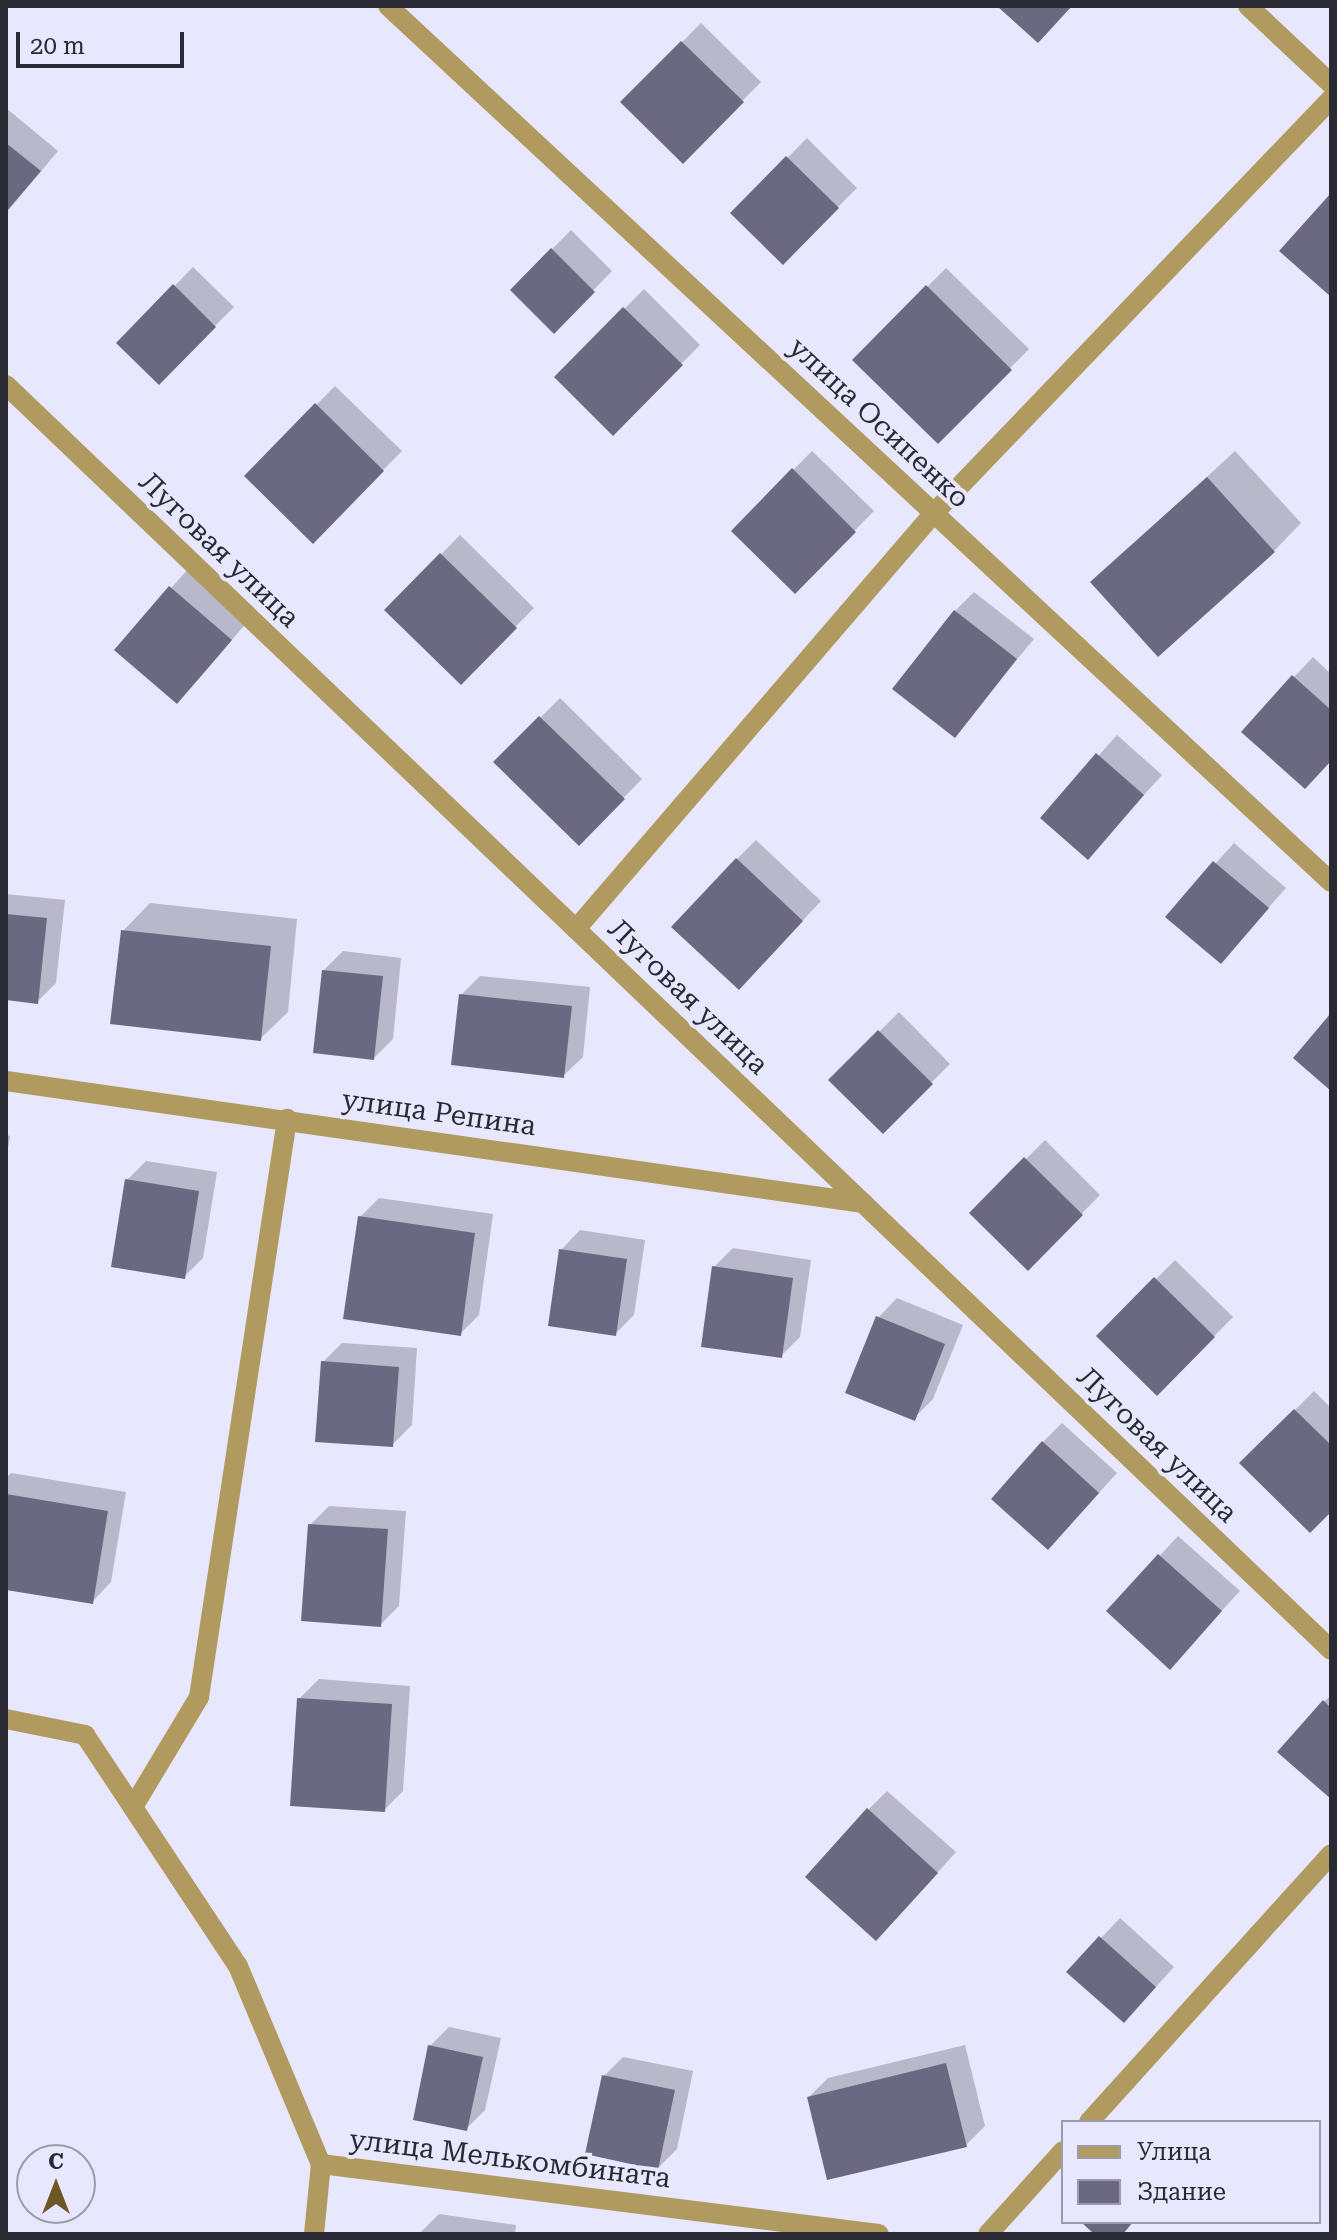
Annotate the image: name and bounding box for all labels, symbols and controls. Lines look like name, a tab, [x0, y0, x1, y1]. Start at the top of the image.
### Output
scale bar	[20, 16, 188, 66]
text: 20 m	[30, 32, 85, 60]
street label: улица Осипенко	[782, 331, 976, 515]
street label: Луговая улица	[132, 465, 306, 635]
street label: Луговая улица	[601, 912, 775, 1082]
street label: улица Репина	[340, 1083, 538, 1143]
street label: Луговая улица	[1070, 1360, 1244, 1530]
legend	[1061, 2120, 1321, 2224]
street label: улица Мелькомбината	[348, 2123, 672, 2195]
text: Улица	[1137, 2138, 1211, 2166]
north arrow	[16, 2144, 96, 2224]
text: С	[48, 2149, 64, 2174]
text: Здание	[1137, 2178, 1226, 2206]

